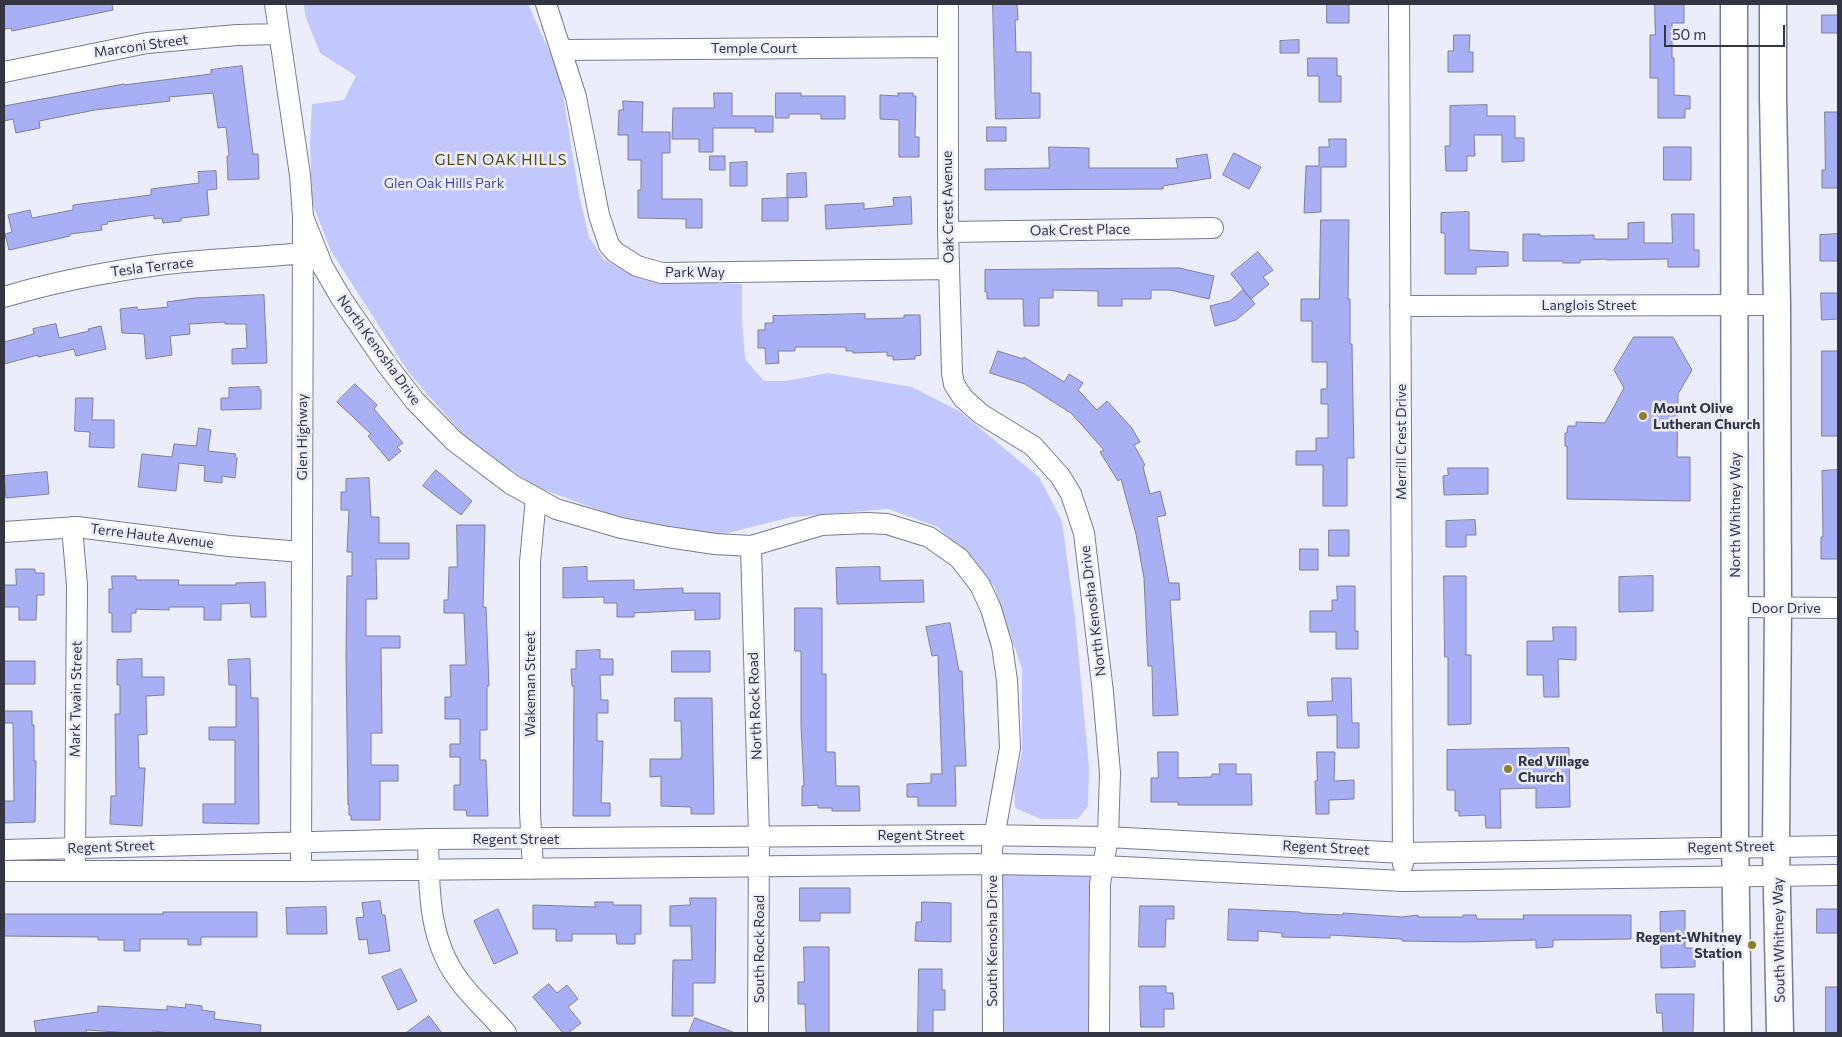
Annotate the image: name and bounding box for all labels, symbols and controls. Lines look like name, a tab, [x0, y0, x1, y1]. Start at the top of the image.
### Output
scale bar	[1667, 15, 1788, 47]
text: 50 m	[1672, 25, 1706, 43]
street label: Marconi Street	[93, 31, 189, 61]
street label: Temple Court	[711, 40, 797, 56]
street label: Oak Crest Avenue	[939, 150, 957, 264]
district label: GLEN OAK HILLS	[433, 151, 569, 169]
park label: Glen Oak Hills Park	[384, 175, 504, 191]
street label: Oak Crest Place	[1030, 221, 1130, 239]
street label: Tesla Terrace	[110, 254, 194, 280]
street label: Park Way	[665, 264, 725, 280]
street label: North Kenosha Drive	[333, 292, 425, 408]
street label: Langlois Street	[1541, 297, 1637, 313]
street label: Merrill Crest Drive	[1393, 384, 1409, 500]
street label: Glen Highway	[294, 394, 310, 480]
place label: Mount Olive Lutheran Church	[1653, 400, 1760, 432]
marker: Mount Olive Lutheran Church	[1637, 410, 1649, 422]
street label: North Whitney Way	[1727, 452, 1743, 578]
street label: Terre Haute Avenue	[89, 520, 215, 552]
street label: North Kenosha Drive	[1077, 545, 1109, 677]
street label: Door Drive	[1751, 600, 1821, 616]
street label: Wakeman Street	[522, 631, 538, 737]
street label: Mark Twain Street	[67, 640, 85, 758]
street label: North Rock Road	[745, 652, 765, 760]
place label: Red Village Church	[1518, 753, 1589, 786]
marker: Red Village Church	[1502, 763, 1514, 775]
street label: Regent Street	[877, 827, 965, 843]
street label: Regent Street	[472, 831, 560, 847]
street label: Regent Street	[67, 837, 155, 857]
street label: Regent Street	[1282, 837, 1370, 859]
street label: Regent Street	[1687, 838, 1775, 856]
street label: South Kenosha Drive	[984, 875, 1000, 1007]
street label: South Whitney Way	[1770, 877, 1788, 1003]
street label: South Rock Road	[751, 895, 767, 1003]
place label: Regent-Whitney Station	[1636, 929, 1742, 962]
marker: Regent-Whitney Station	[1746, 939, 1758, 951]

